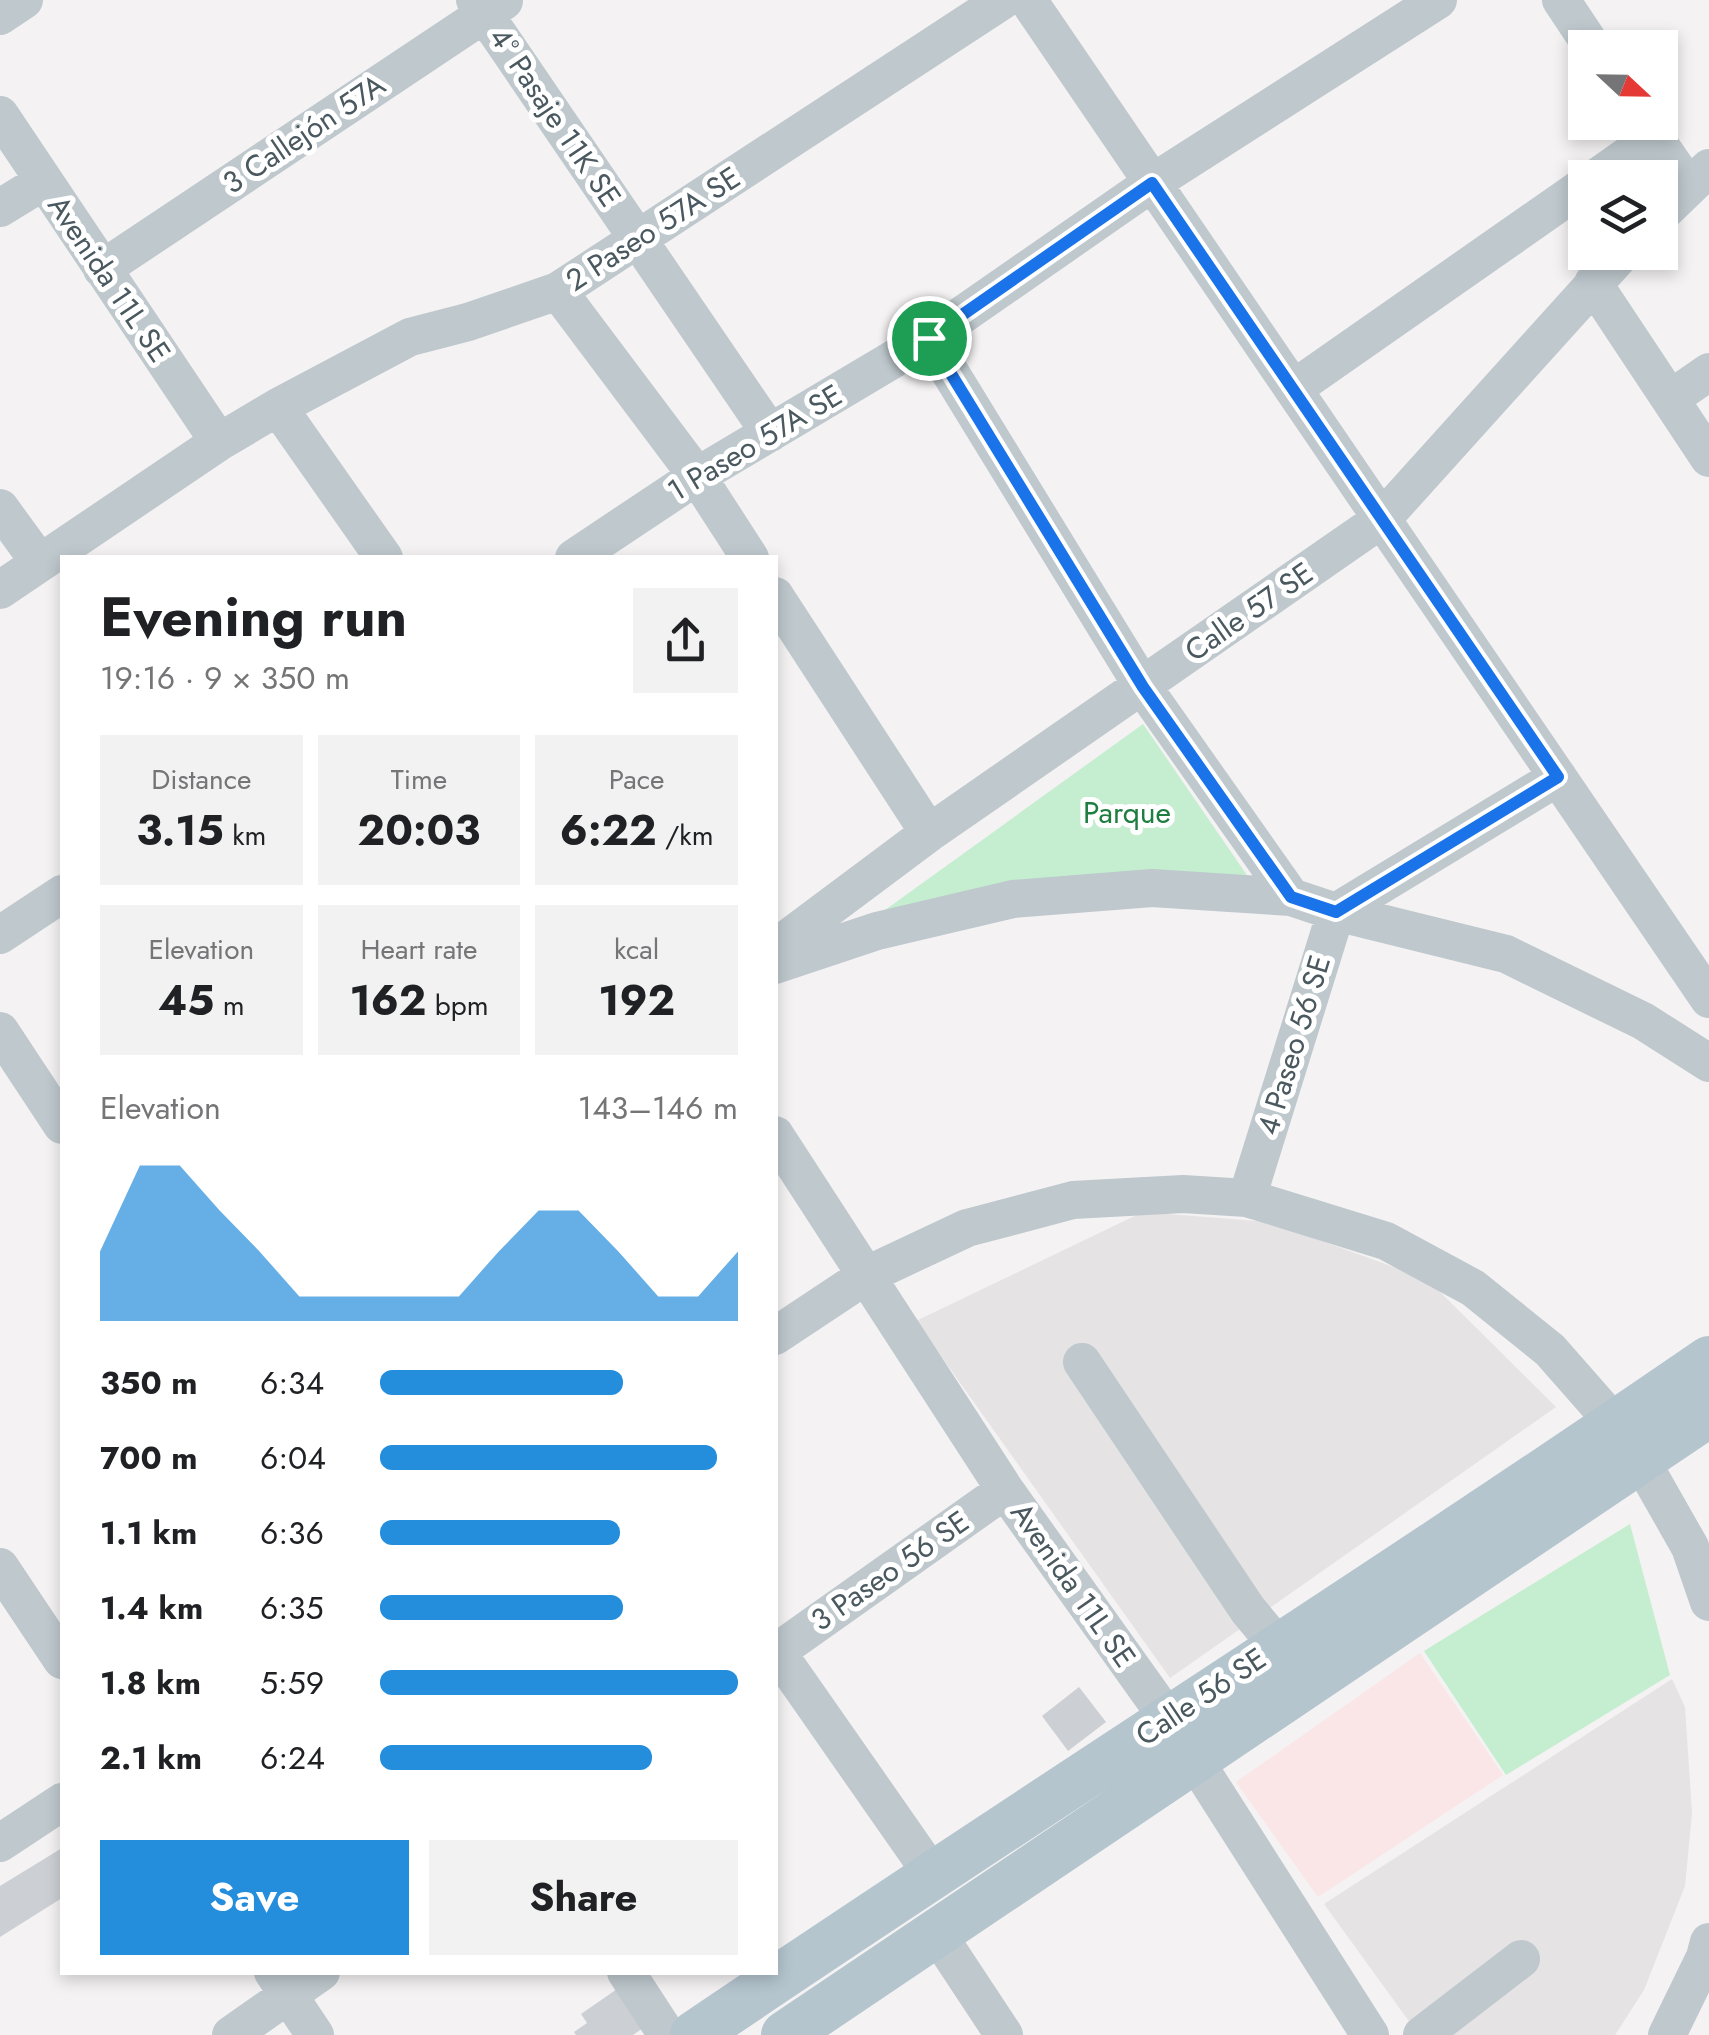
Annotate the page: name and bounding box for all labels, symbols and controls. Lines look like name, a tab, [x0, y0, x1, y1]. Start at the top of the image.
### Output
street label: 4° Pasaje 11K SE	[479, 18, 632, 215]
north arrow	[1568, 30, 1678, 140]
map controls	[1568, 30, 1678, 270]
street label: 3 Callejón 57A	[214, 63, 394, 204]
street label: 2 Paseo 57A SE	[557, 156, 748, 301]
button: layers	[1568, 160, 1678, 270]
street label: Avenida 11L SE	[38, 187, 181, 371]
pin	[887, 296, 972, 381]
icon: arrive	[902, 311, 957, 366]
street label: 1 Paseo 57A SE	[659, 373, 850, 512]
street label: Calle 57 SE	[1176, 552, 1322, 672]
text: Evening run	[100, 577, 407, 657]
button: share	[633, 588, 738, 693]
text: 19:16 · 9 × 350 m	[100, 655, 350, 701]
text: Distance	[151, 759, 251, 800]
text: Time	[391, 759, 447, 800]
text: Pace	[609, 759, 665, 800]
park label: Parque	[1083, 791, 1171, 834]
text: 3.15	[136, 800, 224, 861]
text: 20:03	[358, 800, 480, 861]
text: 6:22	[560, 800, 657, 861]
text: km	[224, 815, 266, 856]
text: /km	[657, 815, 714, 856]
text: Elevation	[149, 929, 254, 970]
text: Heart rate	[361, 929, 477, 970]
text: kcal	[614, 929, 659, 970]
street label: 4 Paseo 56 SE	[1246, 950, 1341, 1140]
text: 45	[158, 970, 214, 1031]
text: 162	[349, 970, 426, 1031]
text: 192	[598, 970, 675, 1031]
text: m	[214, 985, 245, 1026]
text: bpm	[426, 985, 489, 1026]
text: Elevation	[100, 1085, 221, 1131]
text: 143–146 m	[578, 1085, 738, 1131]
text: 350 m	[100, 1360, 198, 1406]
text: 6:34	[260, 1360, 324, 1406]
text: 700 m	[100, 1435, 198, 1481]
text: 6:04	[260, 1435, 326, 1481]
street label: Avenida 11L SE	[1000, 1493, 1146, 1676]
street label: 3 Paseo 56 SE	[802, 1500, 978, 1641]
text: 1.1 km	[100, 1510, 197, 1556]
text: 6:36	[260, 1510, 324, 1556]
text: 1.4 km	[100, 1585, 203, 1631]
text: 6:35	[260, 1585, 324, 1631]
street label: Calle 56 SE	[1127, 1637, 1275, 1756]
text: 1.8 km	[100, 1660, 201, 1706]
text: 5:59	[260, 1660, 324, 1706]
text: 2.1 km	[100, 1735, 202, 1781]
text: 6:24	[260, 1735, 325, 1781]
button: Save	[100, 1840, 409, 1955]
button: Share	[429, 1840, 738, 1955]

